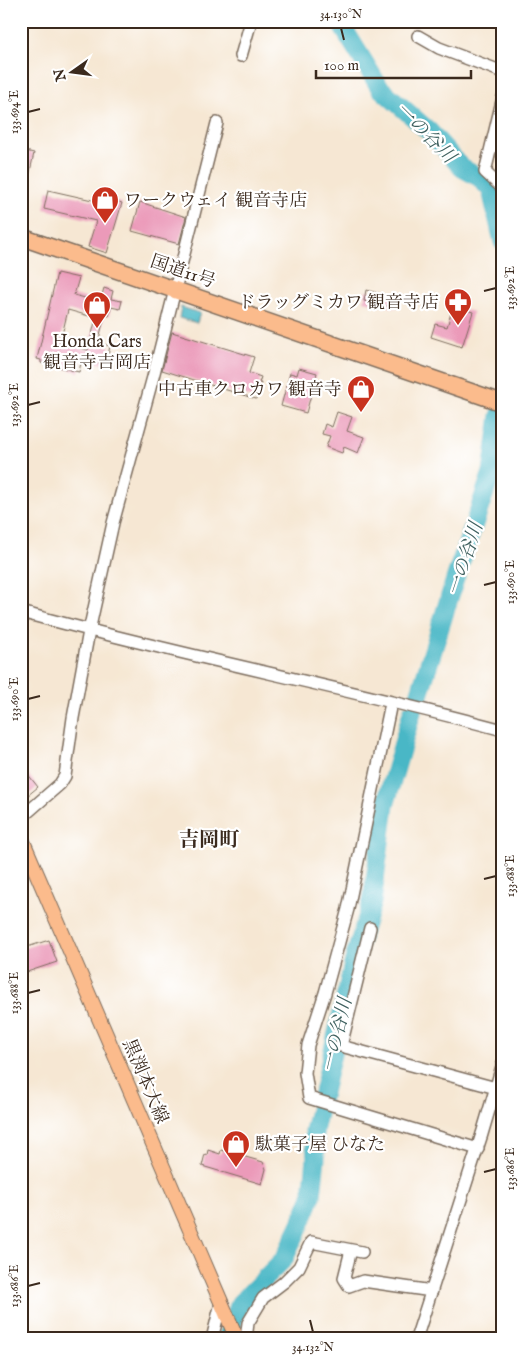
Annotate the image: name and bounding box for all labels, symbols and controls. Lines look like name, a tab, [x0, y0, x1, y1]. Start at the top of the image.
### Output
text: 34.130°N	[320, 7, 363, 22]
north arrow	[48, 48, 98, 98]
scale bar	[316, 48, 472, 80]
text: 100 m	[324, 56, 360, 75]
text: N	[50, 67, 71, 84]
text: 133.694°E	[7, 90, 22, 134]
water label: 一の谷川	[389, 98, 461, 170]
shop icon: ワークウェイ 観音寺店	[90, 185, 120, 224]
place label: ワークウェイ 観音寺店	[124, 190, 307, 213]
street label: 国道11号	[147, 251, 218, 294]
text: 133.692°E	[503, 266, 518, 310]
pharmacy icon: ドラッグミカワ 観音寺店	[443, 287, 473, 326]
shop icon: Honda Cars 観音寺吉岡店	[82, 290, 112, 329]
place label: ドラッグミカワ 観音寺店	[237, 292, 439, 315]
place label: Honda Cars 観音寺吉岡店	[43, 331, 151, 375]
shop icon: 中古車クロカワ 観音寺	[346, 374, 376, 413]
place label: 中古車クロカワ 観音寺	[158, 379, 342, 402]
text: 133.692°E	[7, 383, 22, 427]
water label: 一の谷川	[443, 518, 490, 599]
text: 133.690°E	[503, 560, 518, 604]
text: 133.690°E	[7, 677, 22, 721]
district label: 吉岡町	[179, 828, 240, 853]
text: 133.688°E	[503, 855, 518, 897]
text: 133.688°E	[7, 972, 22, 1014]
water label: 一の谷川	[318, 994, 359, 1075]
street label: 黒渕本大線	[116, 1036, 173, 1128]
shop icon: 駄菓子屋 ひなた	[221, 1129, 251, 1168]
place label: 駄菓子屋 ひなた	[255, 1134, 385, 1157]
text: 133.686°E	[503, 1148, 518, 1190]
text: 133.686°E	[7, 1265, 22, 1307]
text: 34.132°N	[292, 1340, 335, 1355]

